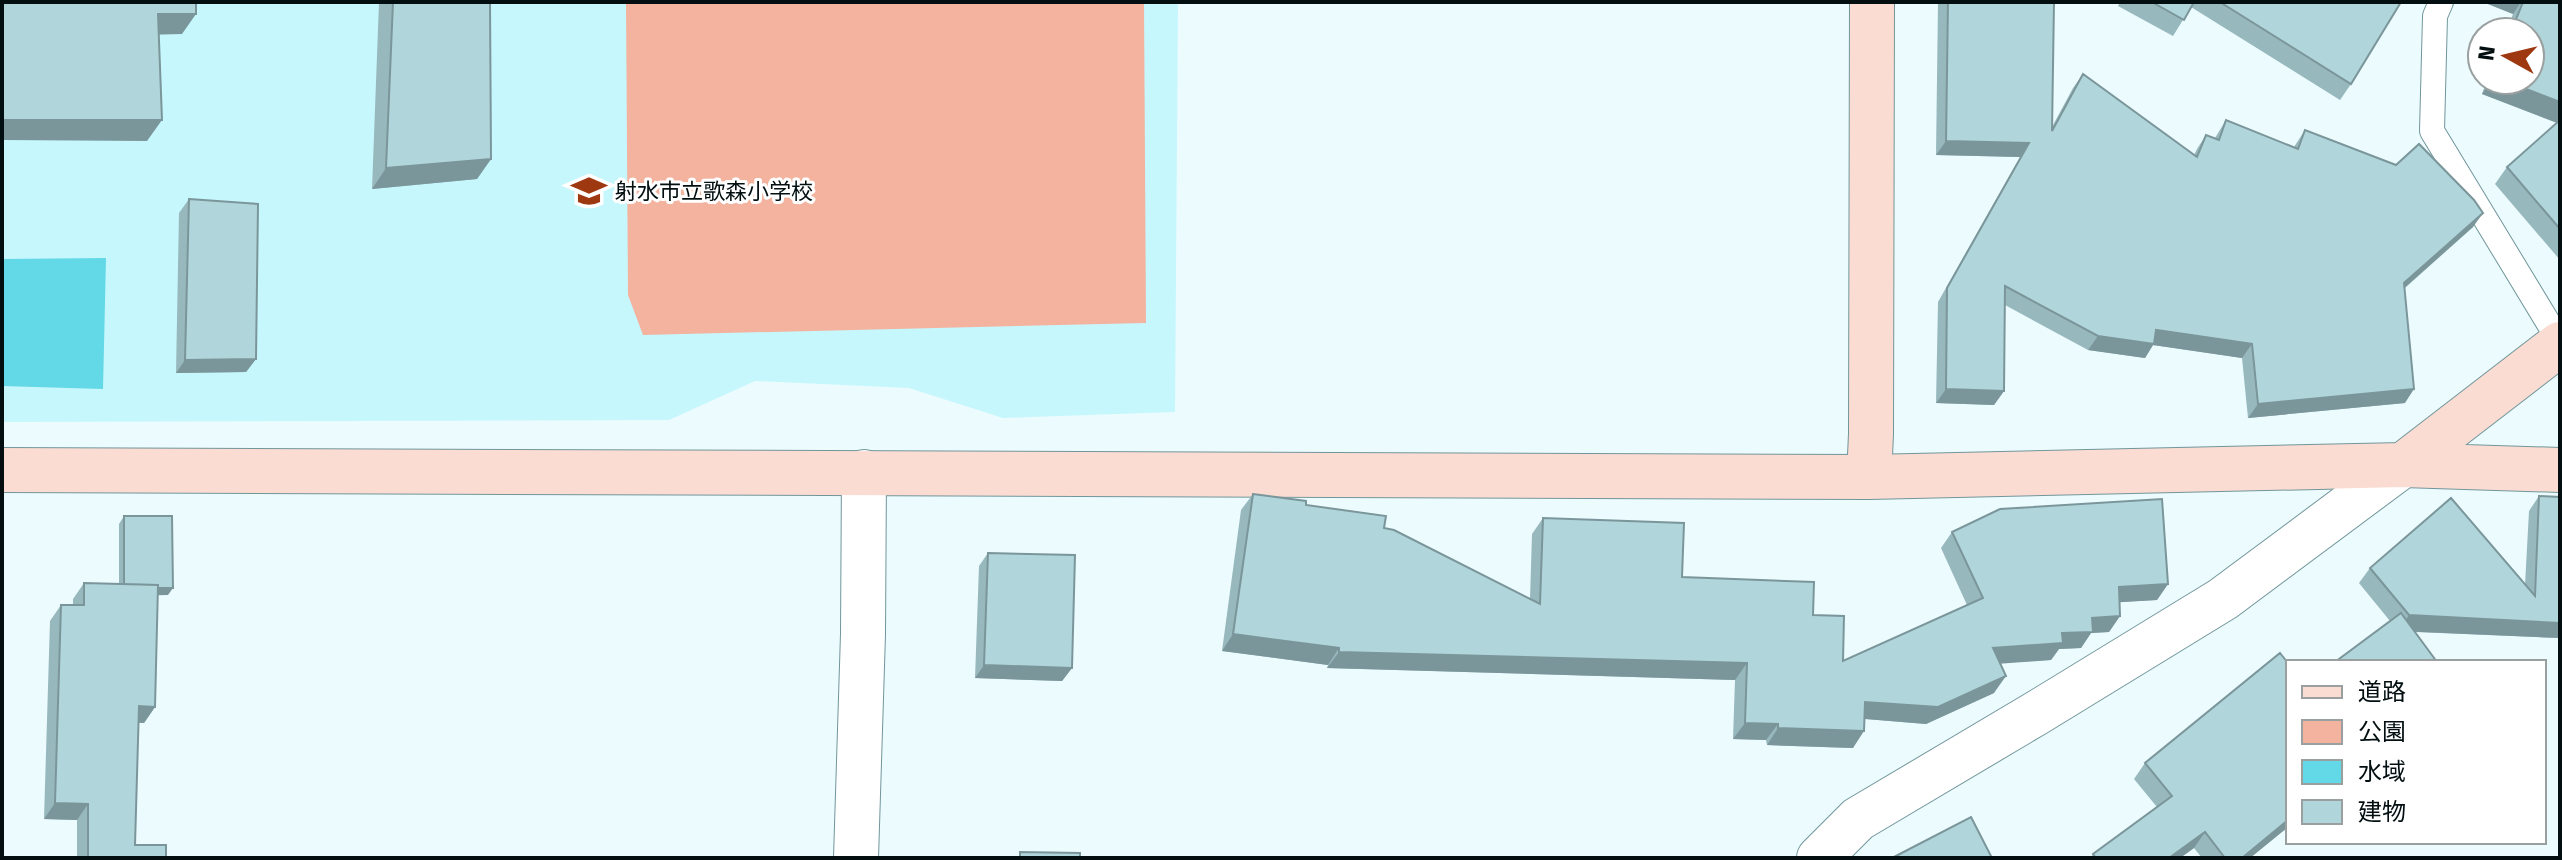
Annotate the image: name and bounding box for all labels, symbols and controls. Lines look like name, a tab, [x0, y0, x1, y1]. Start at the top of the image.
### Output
north arrow	[2466, 16, 2546, 96]
text: N	[2472, 44, 2501, 62]
school or university icon: 射水市立歌森小学校	[570, 172, 608, 210]
place label: 射水市立歌森小学校	[615, 178, 813, 205]
legend	[2286, 660, 2546, 844]
text: 道路	[2358, 678, 2406, 706]
text: 公園	[2358, 718, 2406, 746]
text: 水域	[2358, 758, 2406, 786]
text: 建物	[2358, 798, 2406, 826]

